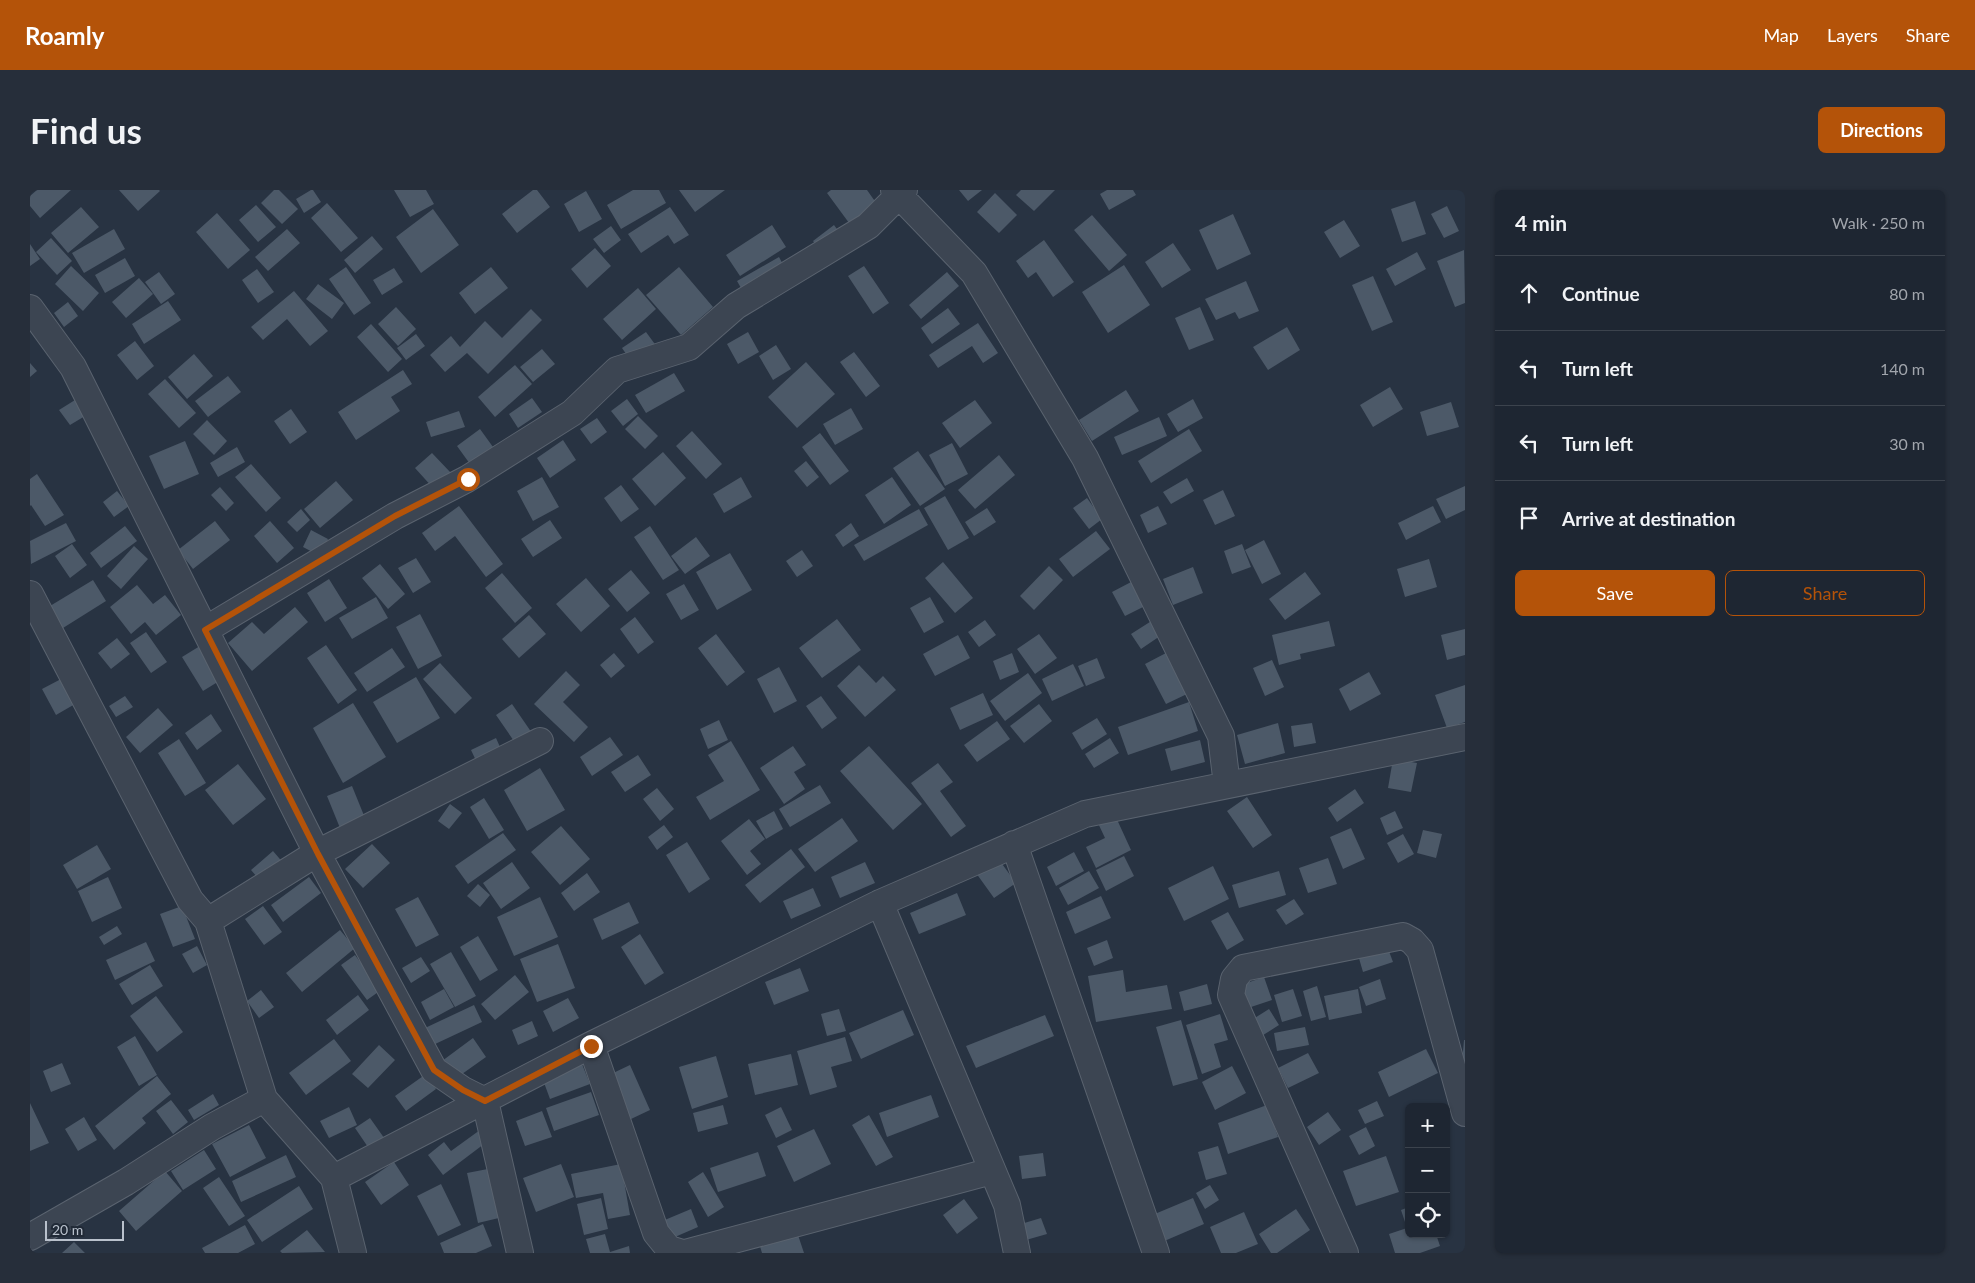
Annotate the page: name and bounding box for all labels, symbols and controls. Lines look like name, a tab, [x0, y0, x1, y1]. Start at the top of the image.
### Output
text: Roamly	[25, 21, 104, 50]
text: Map	[1763, 24, 1799, 46]
text: Layers	[1827, 24, 1878, 46]
text: Share	[1906, 24, 1950, 46]
button: Directions	[1818, 107, 1945, 153]
text: Find us	[30, 109, 142, 151]
text: 4 min	[1515, 210, 1567, 235]
text: Walk · 250 m	[1832, 213, 1925, 232]
icon: ahead	[1515, 279, 1543, 307]
text: Continue	[1562, 282, 1640, 305]
text: 80 m	[1889, 284, 1925, 303]
icon: left	[1515, 354, 1543, 382]
text: Turn left	[1562, 357, 1633, 380]
text: 140 m	[1880, 359, 1925, 378]
icon: left	[1515, 429, 1543, 457]
text: Turn left	[1562, 432, 1633, 455]
text: 30 m	[1889, 434, 1925, 453]
route start	[457, 468, 480, 491]
icon: arrive	[1515, 504, 1543, 532]
text: Arrive at destination	[1562, 507, 1735, 530]
button: Save	[1515, 570, 1715, 616]
button: Share	[1725, 570, 1925, 616]
route end	[580, 1035, 603, 1058]
map controls	[1405, 1103, 1450, 1238]
button: +	[1405, 1103, 1450, 1148]
button: −	[1405, 1148, 1450, 1193]
button: locate	[1405, 1193, 1450, 1238]
scale bar	[45, 1218, 124, 1241]
text: 20 m	[52, 1221, 83, 1238]

